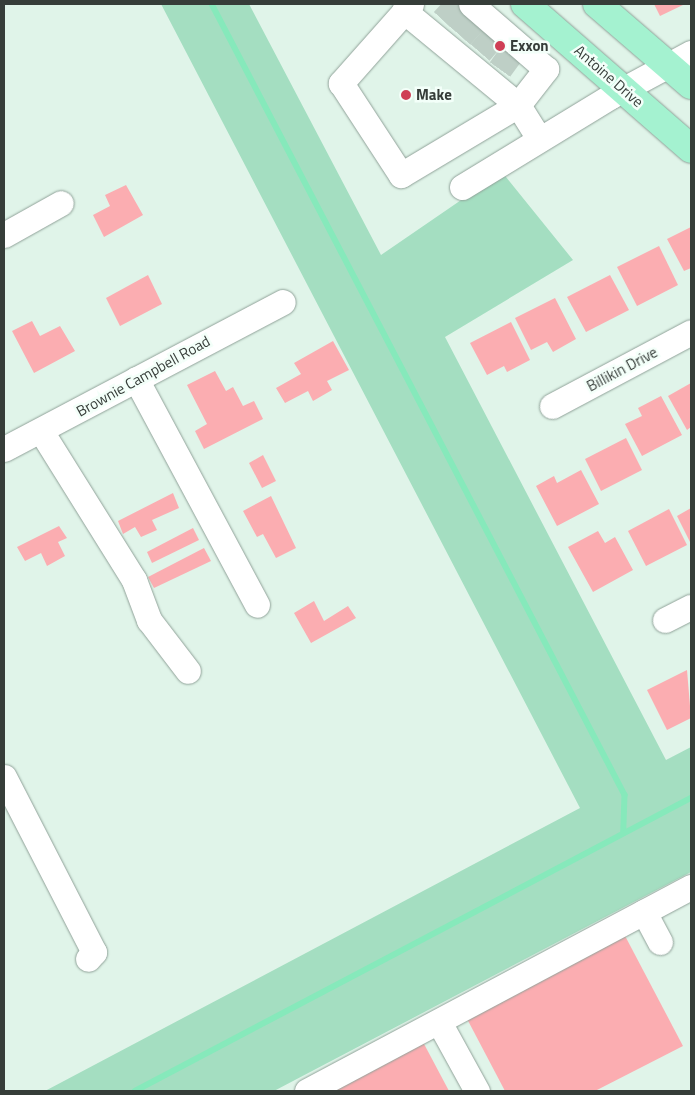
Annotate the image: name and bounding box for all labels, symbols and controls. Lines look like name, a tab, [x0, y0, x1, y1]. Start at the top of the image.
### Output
place label: Exxon	[510, 37, 549, 55]
marker: Exxon	[494, 40, 506, 52]
street label: Antoine Drive	[571, 41, 647, 111]
place label: Make	[416, 86, 452, 104]
marker: Make	[400, 89, 412, 101]
street label: Brownie Campbell Road	[73, 332, 213, 420]
street label: Billikin Drive	[584, 343, 660, 395]

